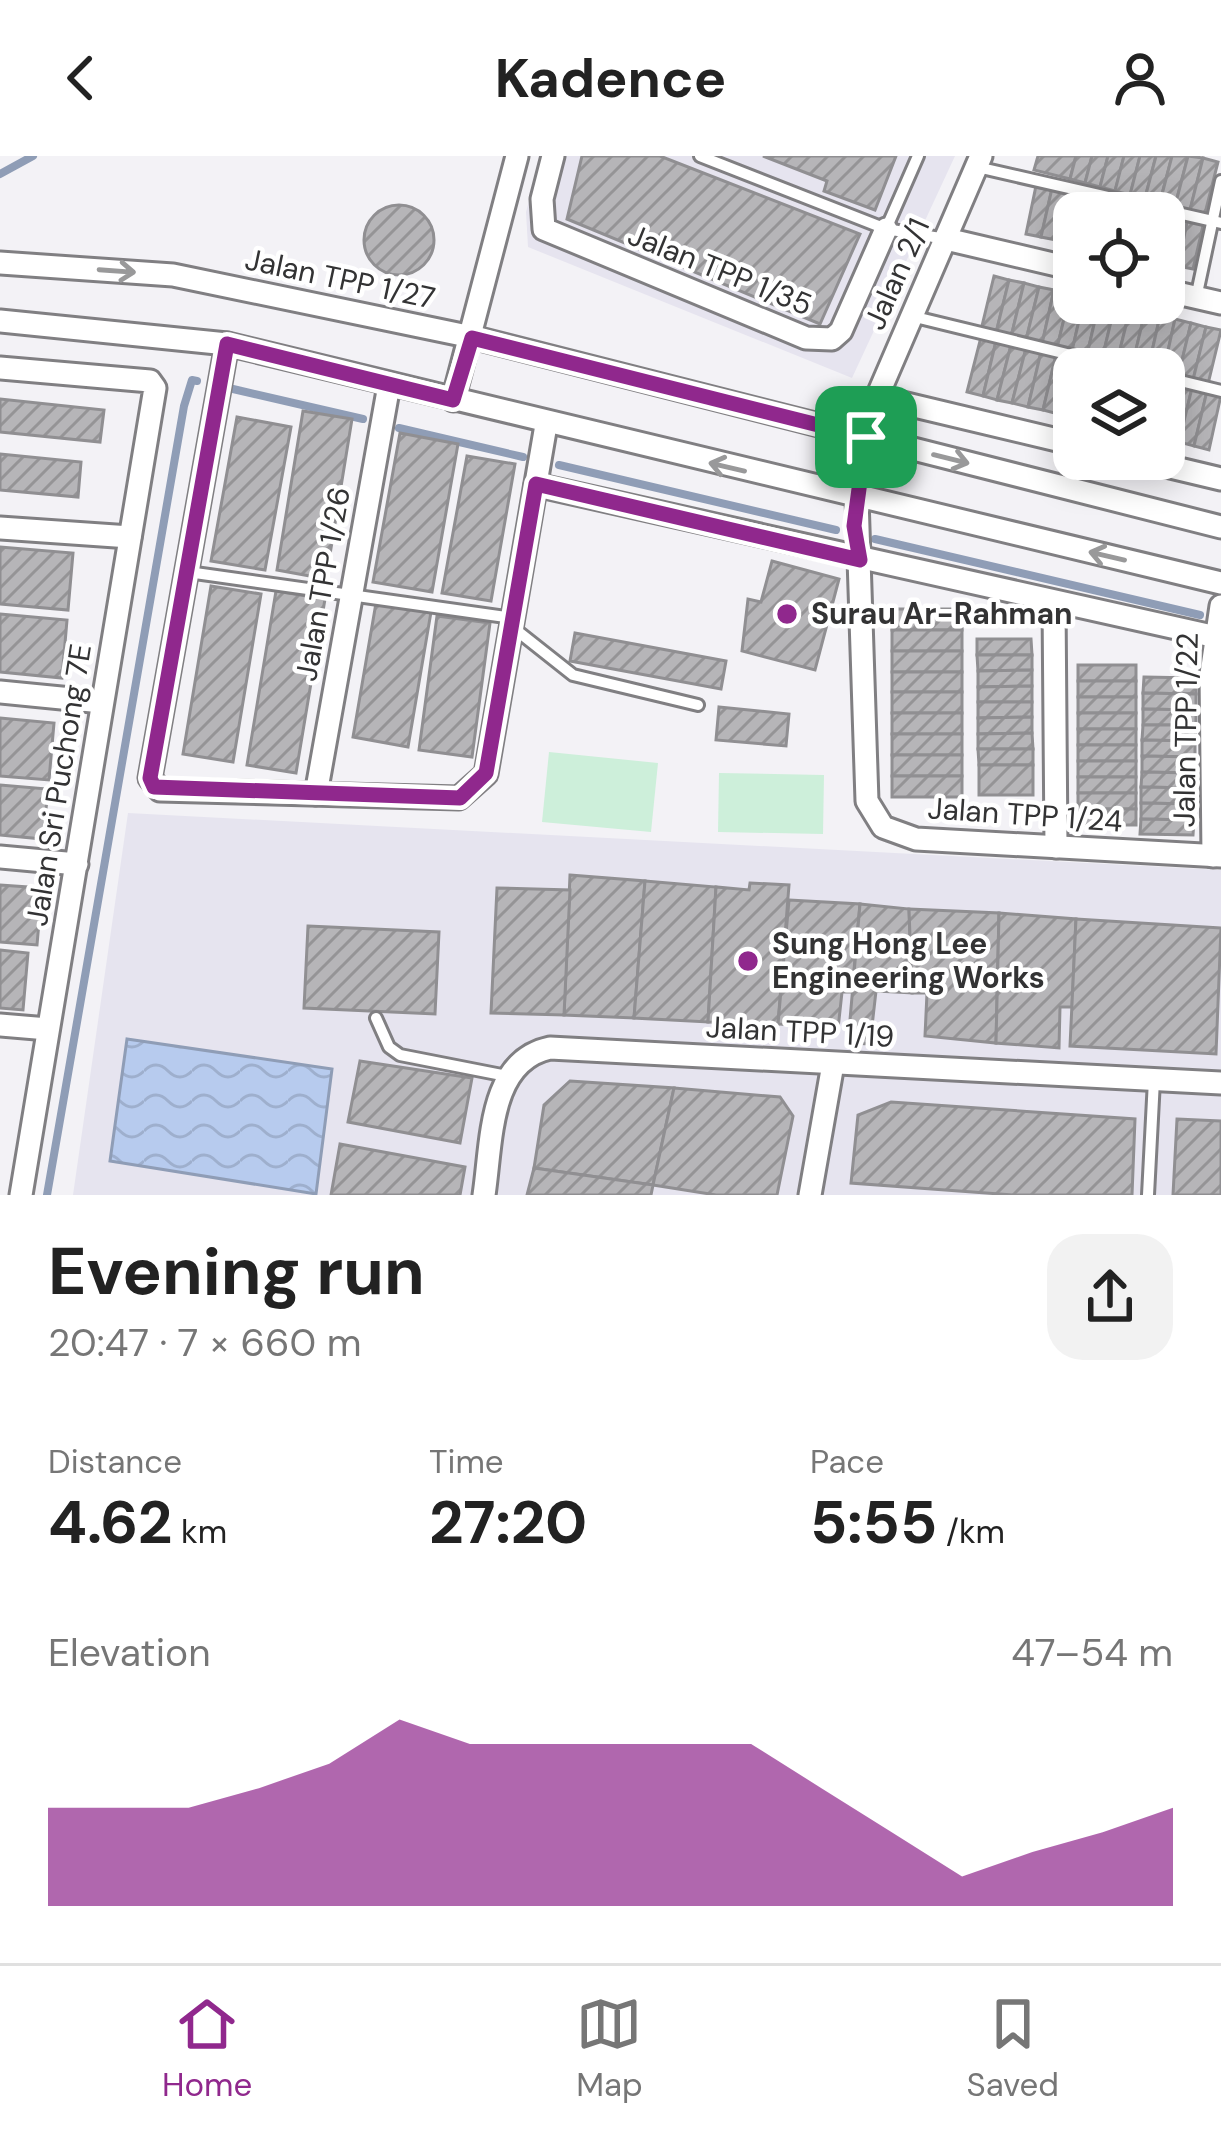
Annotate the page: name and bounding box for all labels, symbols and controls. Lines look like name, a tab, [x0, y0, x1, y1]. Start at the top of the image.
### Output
text: Kadence	[495, 43, 726, 114]
icon: back	[48, 45, 114, 111]
icon: person	[1107, 45, 1173, 111]
map controls	[1053, 192, 1185, 480]
button: locate	[1053, 192, 1185, 324]
street label: Jalan 2/1	[855, 212, 938, 336]
street label: Jalan TPP 1/35	[622, 215, 818, 324]
street label: Jalan TPP 1/27	[242, 239, 439, 318]
one-way arrow	[97, 260, 136, 283]
button: layers	[1053, 348, 1185, 480]
pin	[815, 386, 917, 488]
icon: arrive	[833, 404, 899, 470]
one-way arrow	[932, 449, 970, 471]
one-way arrow	[709, 455, 747, 477]
street label: Jalan TPP 1/26	[286, 484, 359, 684]
one-way arrow	[1089, 544, 1127, 567]
place label: Surau Ar-Rahman	[811, 594, 1073, 633]
marker: Surau Ar-Rahman	[774, 601, 800, 627]
street label: Jalan TPP 1/22	[1164, 632, 1207, 828]
street label: Jalan Sri Puchong 7E	[17, 641, 100, 929]
street label: Jalan TPP 1/24	[926, 788, 1124, 841]
place label: Sung Hong Lee Engineering Works	[772, 924, 1045, 997]
marker: Sung Hong Lee Engineering Works	[735, 948, 761, 974]
street label: Jalan TPP 1/19	[705, 1007, 895, 1056]
text: Evening run	[48, 1229, 425, 1314]
button: share	[1047, 1234, 1173, 1360]
text: 20:47 · 7 × 660 m	[48, 1317, 361, 1368]
text: Distance	[48, 1440, 182, 1483]
text: Time	[429, 1440, 504, 1483]
text: Pace	[810, 1440, 884, 1483]
text: 4.62	[48, 1483, 172, 1562]
text: 27:20	[429, 1483, 587, 1562]
text: 5:55	[810, 1483, 937, 1562]
text: km	[172, 1510, 227, 1553]
text: /km	[937, 1510, 1005, 1553]
text: Elevation	[48, 1627, 211, 1678]
text: 47–54 m	[1011, 1627, 1173, 1678]
tab: Home	[162, 1991, 252, 2106]
tab: Map	[576, 1991, 643, 2106]
tab: Saved	[967, 1991, 1059, 2106]

